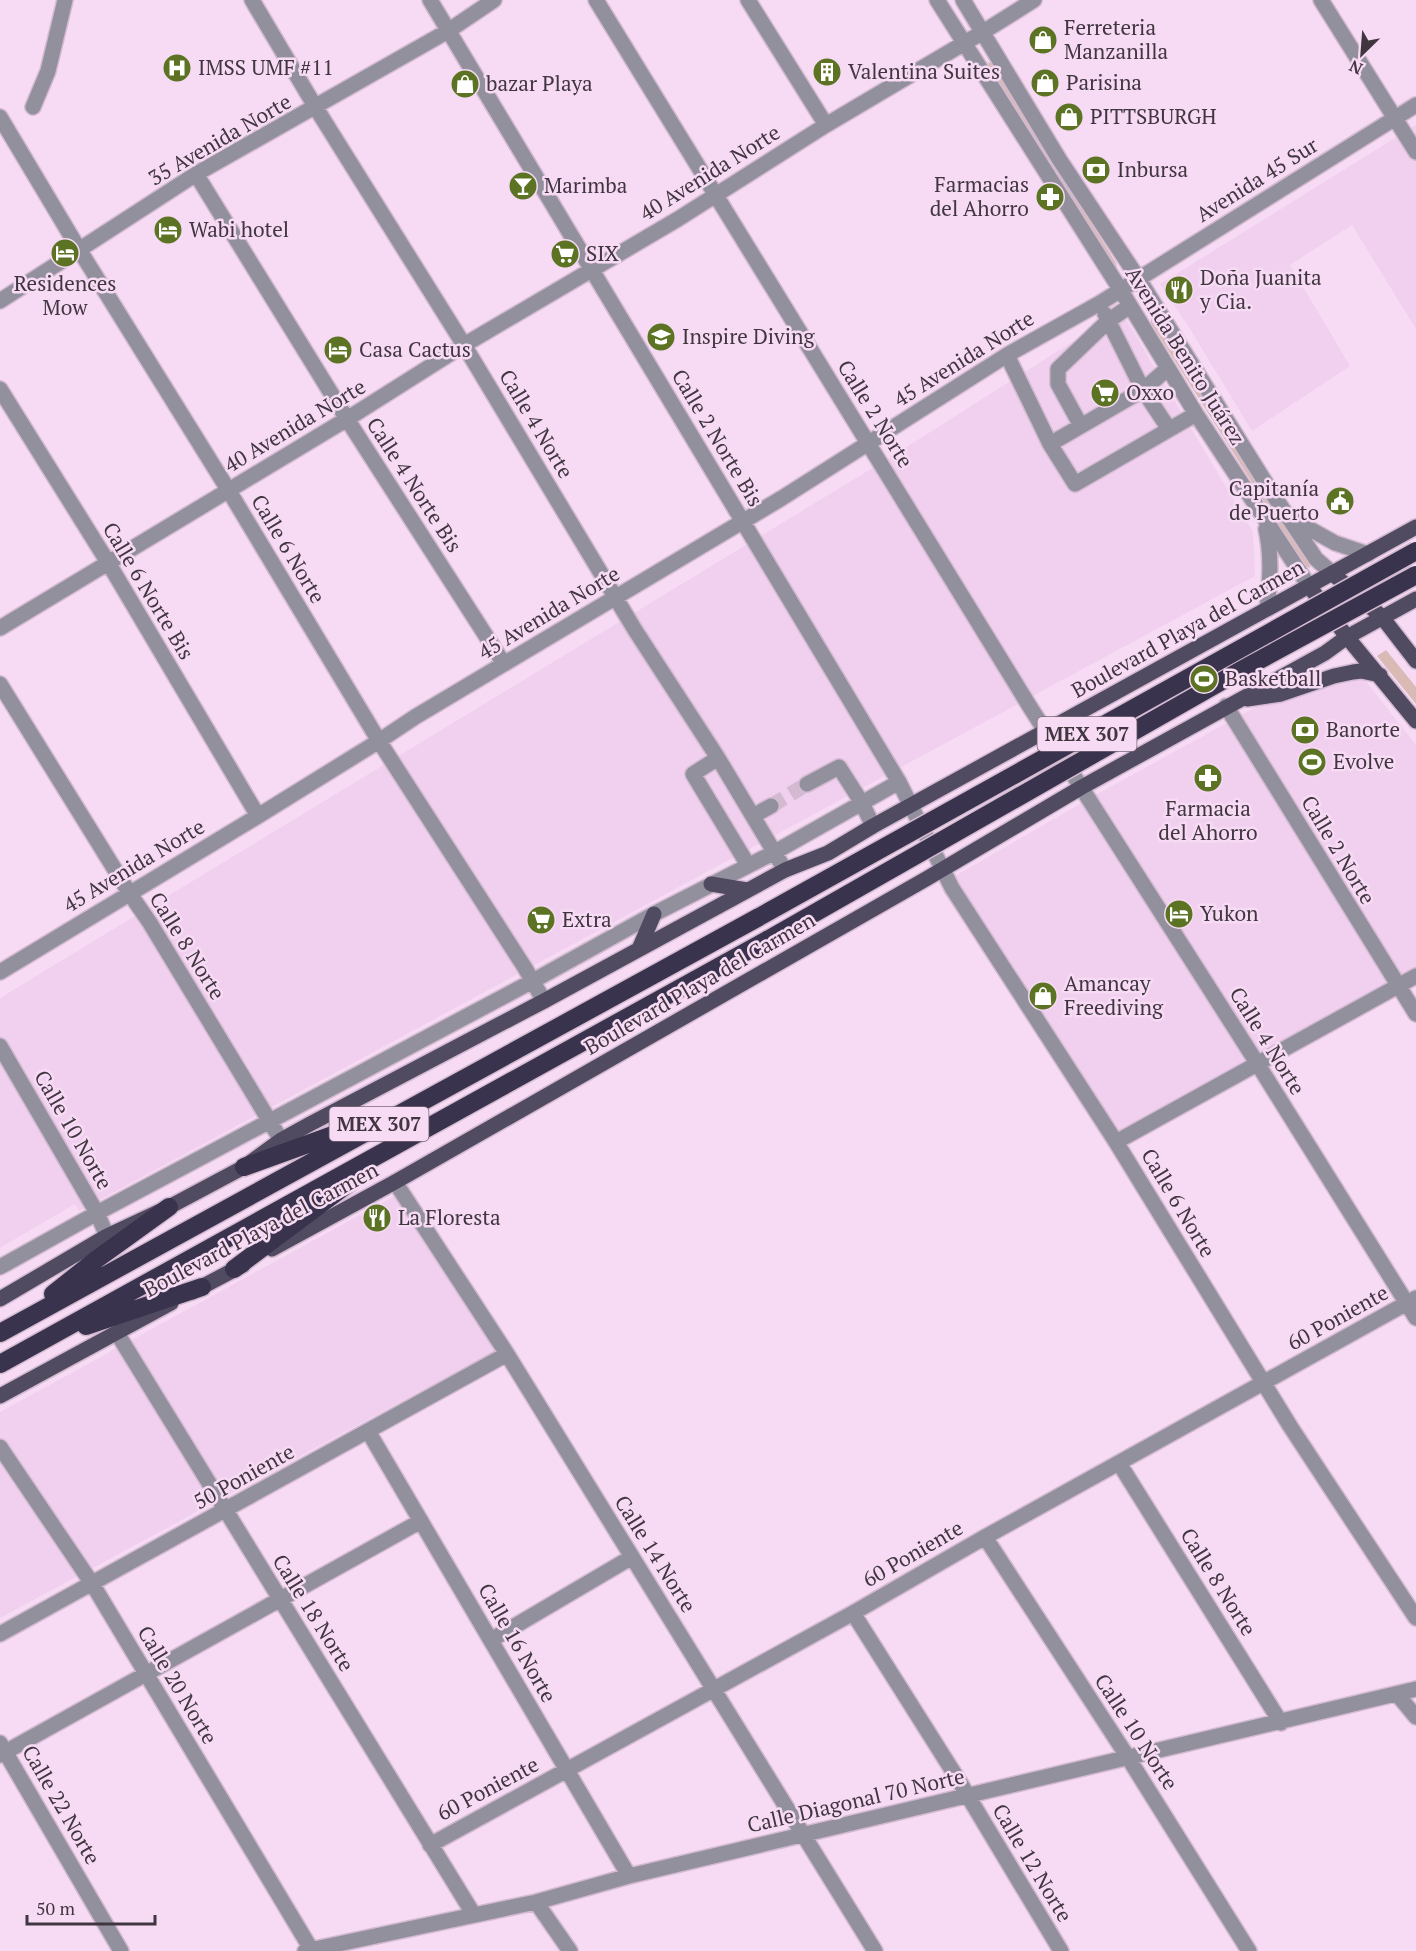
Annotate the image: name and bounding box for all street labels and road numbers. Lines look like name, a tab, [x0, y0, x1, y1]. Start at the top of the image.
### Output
street label: 35 Avenida Norte	[143, 87, 296, 191]
street label: 40 Avenida Norte	[634, 118, 785, 227]
street label: Avenida 45 Sur	[1190, 131, 1323, 228]
street label: Avenida Benito Juárez	[1120, 261, 1252, 450]
street label: 45 Avenida Norte	[888, 304, 1039, 413]
street label: Calle 2 Norte	[832, 354, 920, 473]
street label: Calle 4 Norte	[493, 364, 580, 483]
street label: Calle 2 Norte Bis	[666, 364, 770, 511]
street label: 40 Avenida Norte	[219, 372, 370, 478]
street label: Calle 4 Norte Bis	[361, 412, 469, 557]
street label: Calle 6 Norte	[245, 489, 332, 608]
street label: Calle 6 Norte Bis	[97, 517, 201, 664]
street label: Boulevard Playa del Carmen	[1066, 552, 1309, 704]
street label: 45 Avenida Norte	[473, 559, 624, 665]
road number: MEX 307	[1038, 717, 1136, 751]
street label: Calle 2 Norte	[1295, 790, 1382, 909]
street label: 45 Avenida Norte	[58, 812, 209, 918]
street label: Calle 8 Norte	[144, 886, 232, 1005]
street label: Boulevard Playa del Carmen	[579, 905, 820, 1061]
street label: Calle 4 Norte	[1224, 981, 1312, 1100]
street label: Calle 10 Norte	[28, 1065, 119, 1194]
road number: MEX 307	[330, 1107, 428, 1141]
street label: Calle 6 Norte	[1135, 1143, 1222, 1262]
street label: Boulevard Playa del Carmen	[138, 1155, 383, 1303]
street label: 60 Poniente	[1282, 1278, 1393, 1356]
street label: 50 Poniente	[188, 1437, 299, 1515]
street label: Calle 14 Norte	[609, 1490, 703, 1617]
street label: 60 Poniente	[857, 1513, 968, 1593]
street label: Calle 8 Norte	[1175, 1522, 1263, 1641]
street label: Calle 18 Norte	[267, 1549, 361, 1676]
street label: Calle 16 Norte	[472, 1578, 563, 1707]
street label: Calle 20 Norte	[132, 1620, 224, 1749]
street label: Calle 10 Norte	[1089, 1668, 1185, 1795]
street label: Calle 22 Norte	[16, 1740, 107, 1869]
street label: 60 Poniente	[432, 1750, 543, 1827]
street label: Calle Diagonal 70 Norte	[744, 1761, 967, 1839]
street label: Calle 12 Norte	[987, 1798, 1079, 1927]

